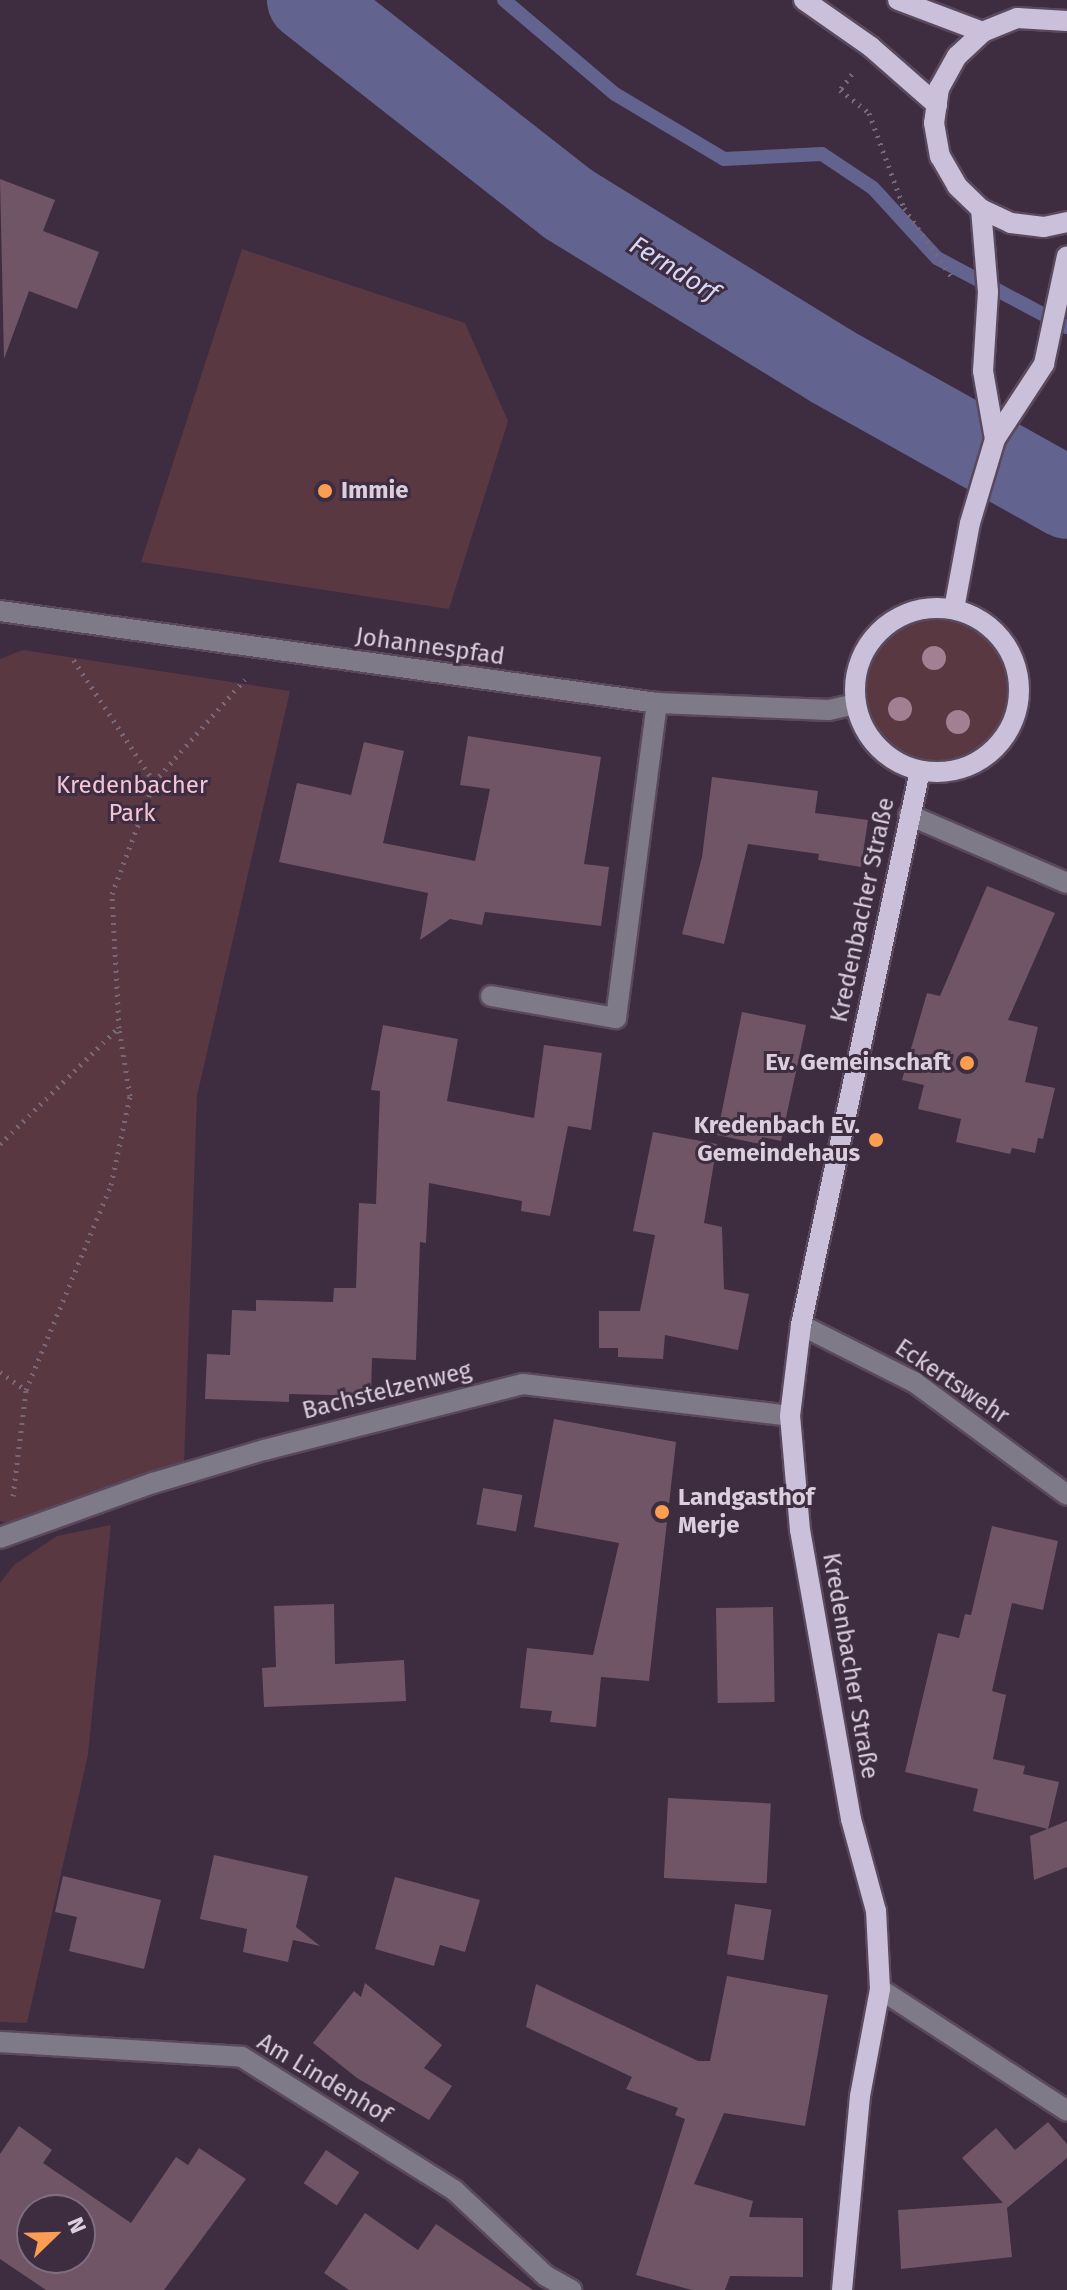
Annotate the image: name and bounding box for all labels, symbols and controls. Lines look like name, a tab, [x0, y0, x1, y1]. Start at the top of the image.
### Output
water label: Ferndorf	[624, 230, 724, 308]
place label: Immie	[341, 477, 409, 505]
marker: Immie	[316, 482, 334, 500]
street label: Johannespfad	[354, 622, 506, 672]
park label: Kredenbacher Park	[56, 772, 208, 828]
street label: Kredenbacher Straße	[825, 795, 901, 1025]
place label: Ev. Gemeinschaft	[765, 1049, 951, 1077]
marker: Ev. Gemeinschaft	[958, 1054, 976, 1072]
place label: Kredenbach Ev. Gemeindehaus	[694, 1112, 860, 1168]
marker: Kredenbach Ev. Gemeindehaus	[867, 1131, 885, 1149]
street label: Eckertswehr	[889, 1333, 1015, 1431]
street label: Bachstelzenweg	[299, 1356, 475, 1426]
place label: Landgasthof Merje	[678, 1484, 814, 1540]
marker: Landgasthof Merje	[653, 1503, 671, 1521]
street label: Kredenbacher Straße	[816, 1551, 884, 1781]
street label: Am Lindenhof	[252, 2028, 396, 2130]
north arrow	[16, 2194, 96, 2274]
text: N	[61, 2213, 92, 2237]

